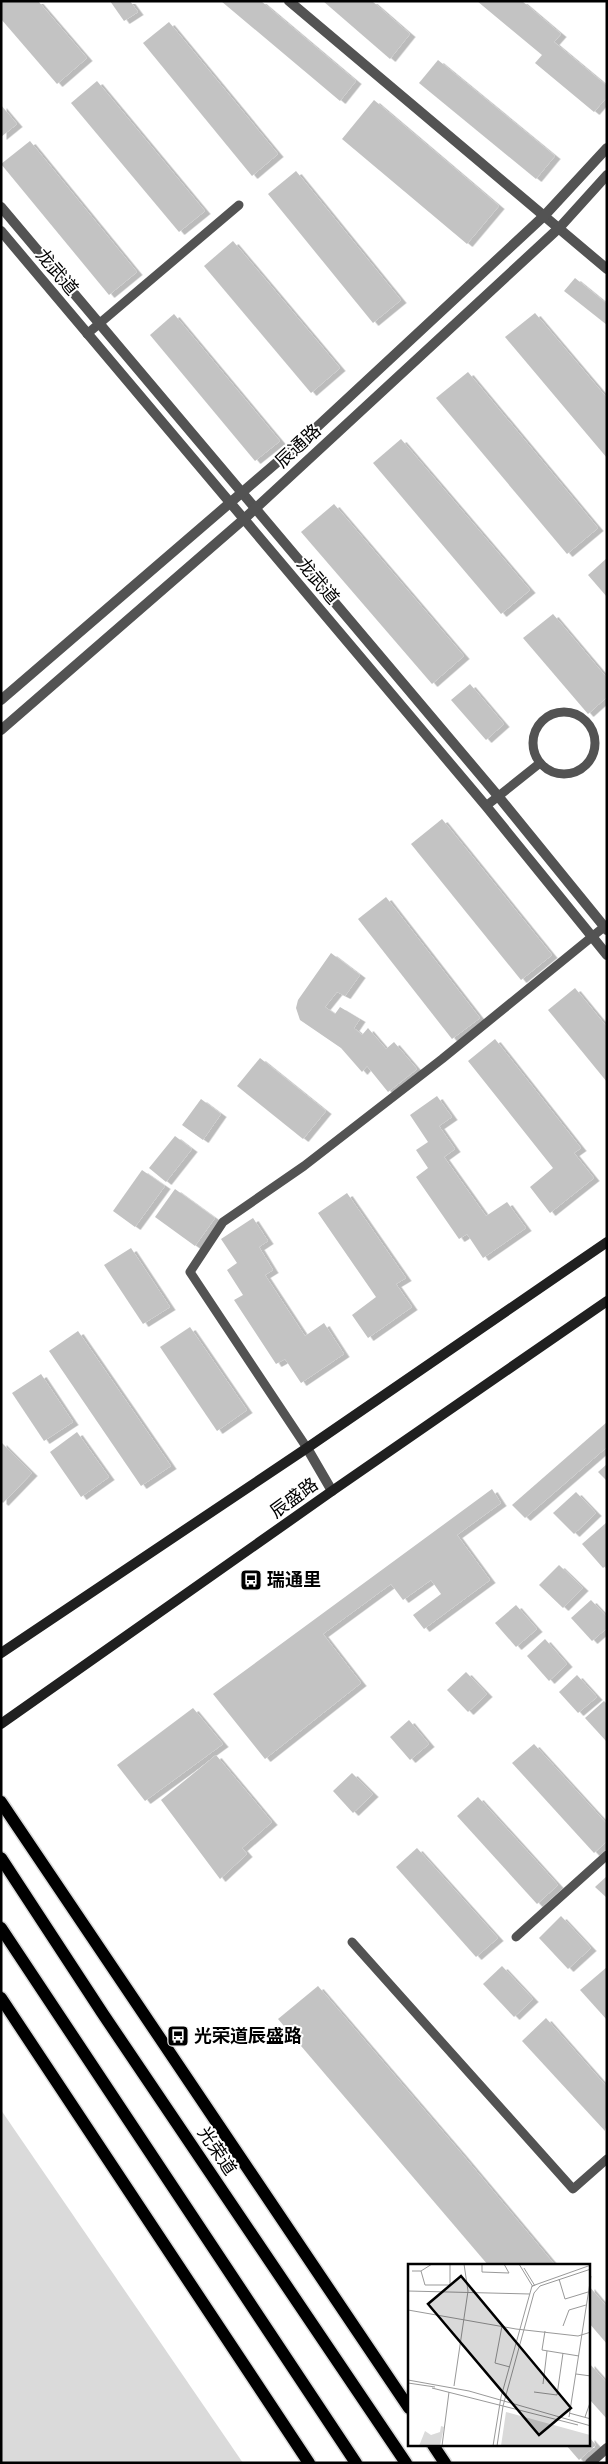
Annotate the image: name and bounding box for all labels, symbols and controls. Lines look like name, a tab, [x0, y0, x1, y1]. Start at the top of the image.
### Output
street label: 龙武道	[31, 244, 84, 300]
street label: 辰通路	[270, 419, 325, 472]
street label: 龙武道	[292, 553, 345, 609]
street label: 辰盛路	[265, 1472, 322, 1523]
bus stop icon: 瑞通里	[239, 1568, 263, 1592]
place label: 瑞通里	[267, 1568, 321, 1591]
bus stop icon: 光荣道辰盛路	[166, 2024, 190, 2048]
place label: 光荣道辰盛路	[194, 2024, 302, 2047]
street label: 光荣道	[193, 2122, 242, 2180]
inset map	[408, 2264, 590, 2446]

